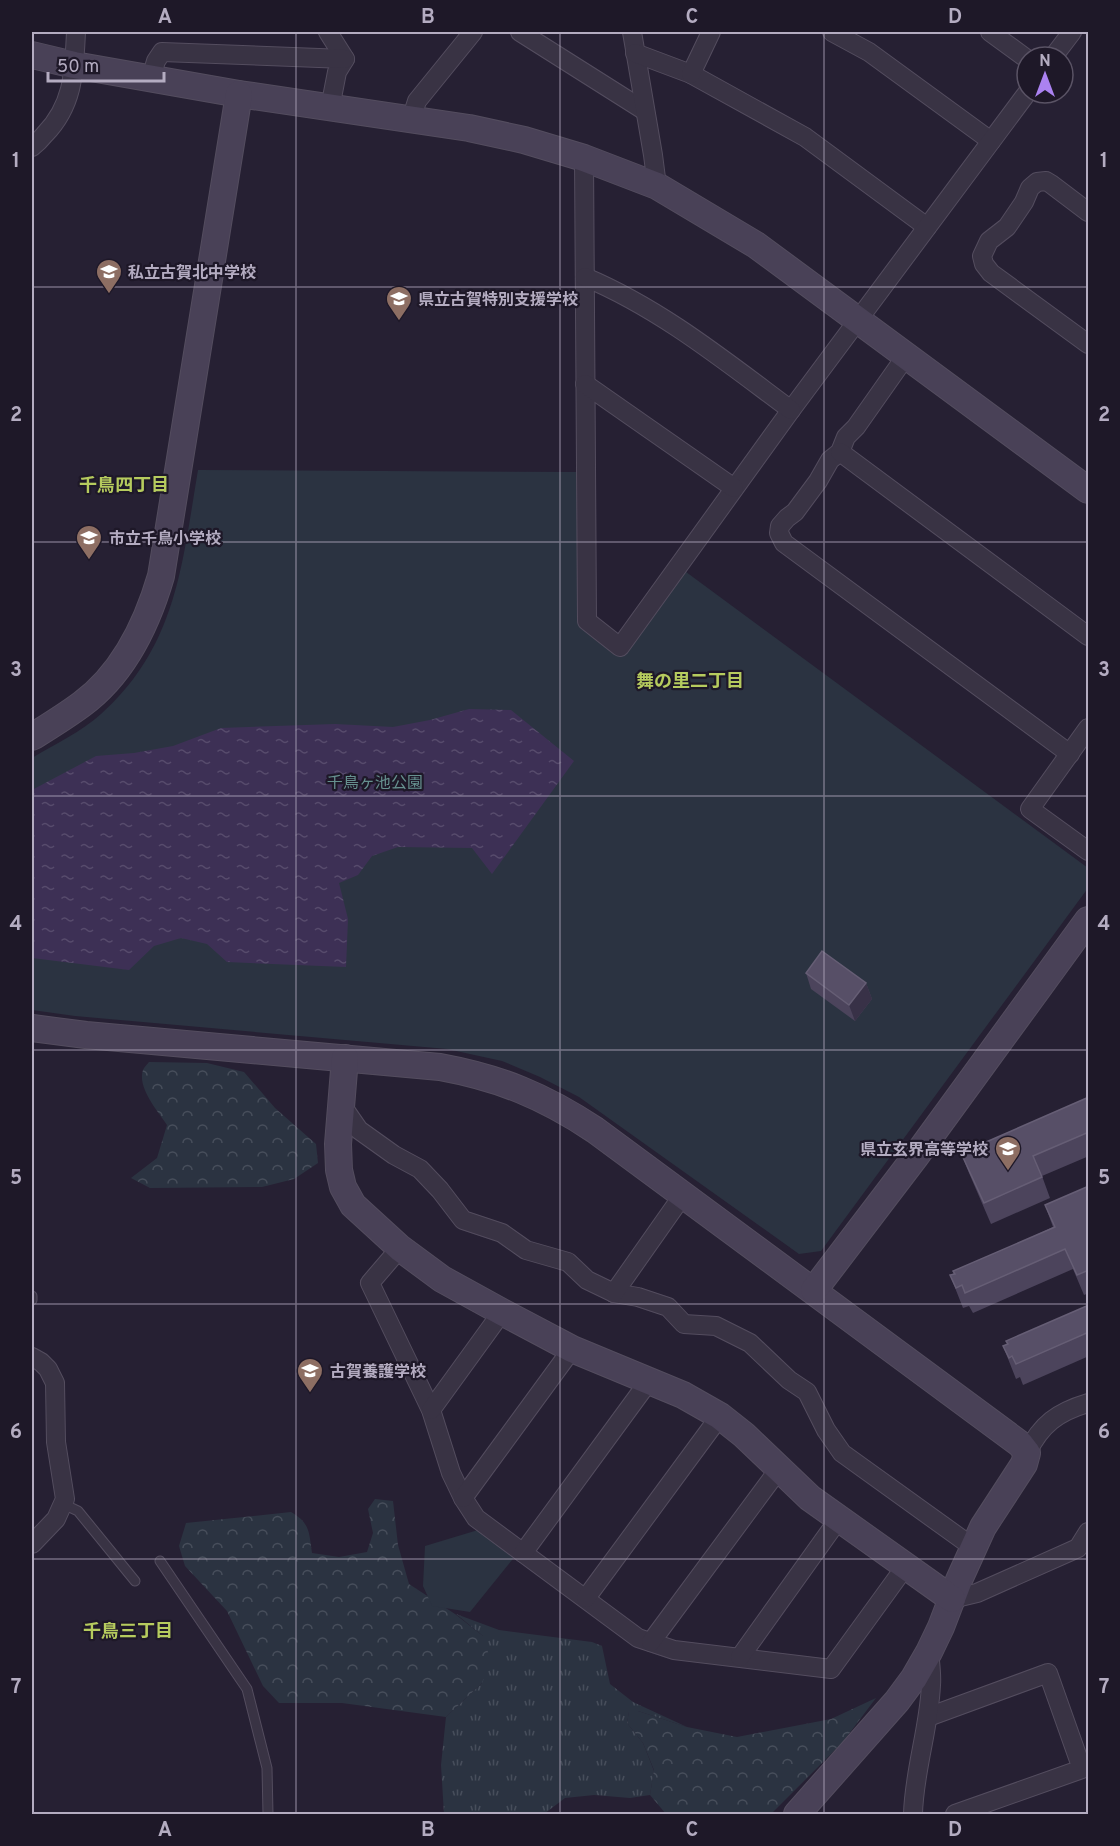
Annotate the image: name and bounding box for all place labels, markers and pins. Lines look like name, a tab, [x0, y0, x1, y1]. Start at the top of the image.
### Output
school or university icon: 私立古賀北中学校	[94, 257, 124, 295]
place label: 私立古賀北中学校	[128, 264, 256, 284]
school or university icon: 県立古賀特別支援学校	[384, 284, 414, 322]
place label: 県立古賀特別支援学校	[418, 291, 578, 311]
school or university icon: 市立千鳥小学校	[74, 523, 104, 561]
place label: 市立千鳥小学校	[109, 529, 221, 550]
school or university icon: 県立玄界高等学校	[993, 1134, 1023, 1172]
place label: 県立玄界高等学校	[860, 1141, 988, 1161]
school or university icon: 古賀養護学校	[295, 1356, 325, 1394]
place label: 古賀養護学校	[330, 1363, 426, 1383]

